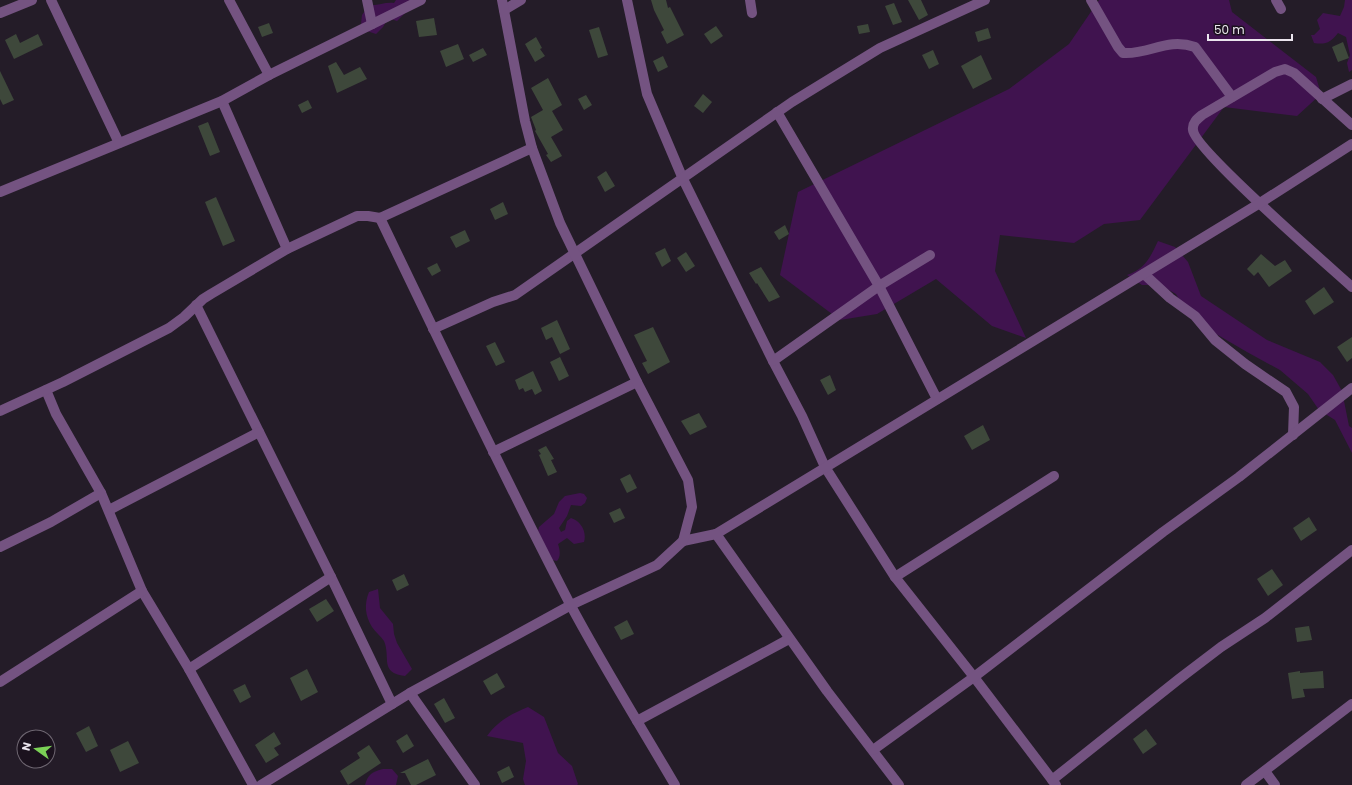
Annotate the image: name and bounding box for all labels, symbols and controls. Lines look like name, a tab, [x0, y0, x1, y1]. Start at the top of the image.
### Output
scale bar	[1208, 16, 1292, 42]
text: 50 m	[1214, 21, 1245, 38]
north arrow	[16, 729, 56, 769]
text: N	[18, 741, 35, 753]

